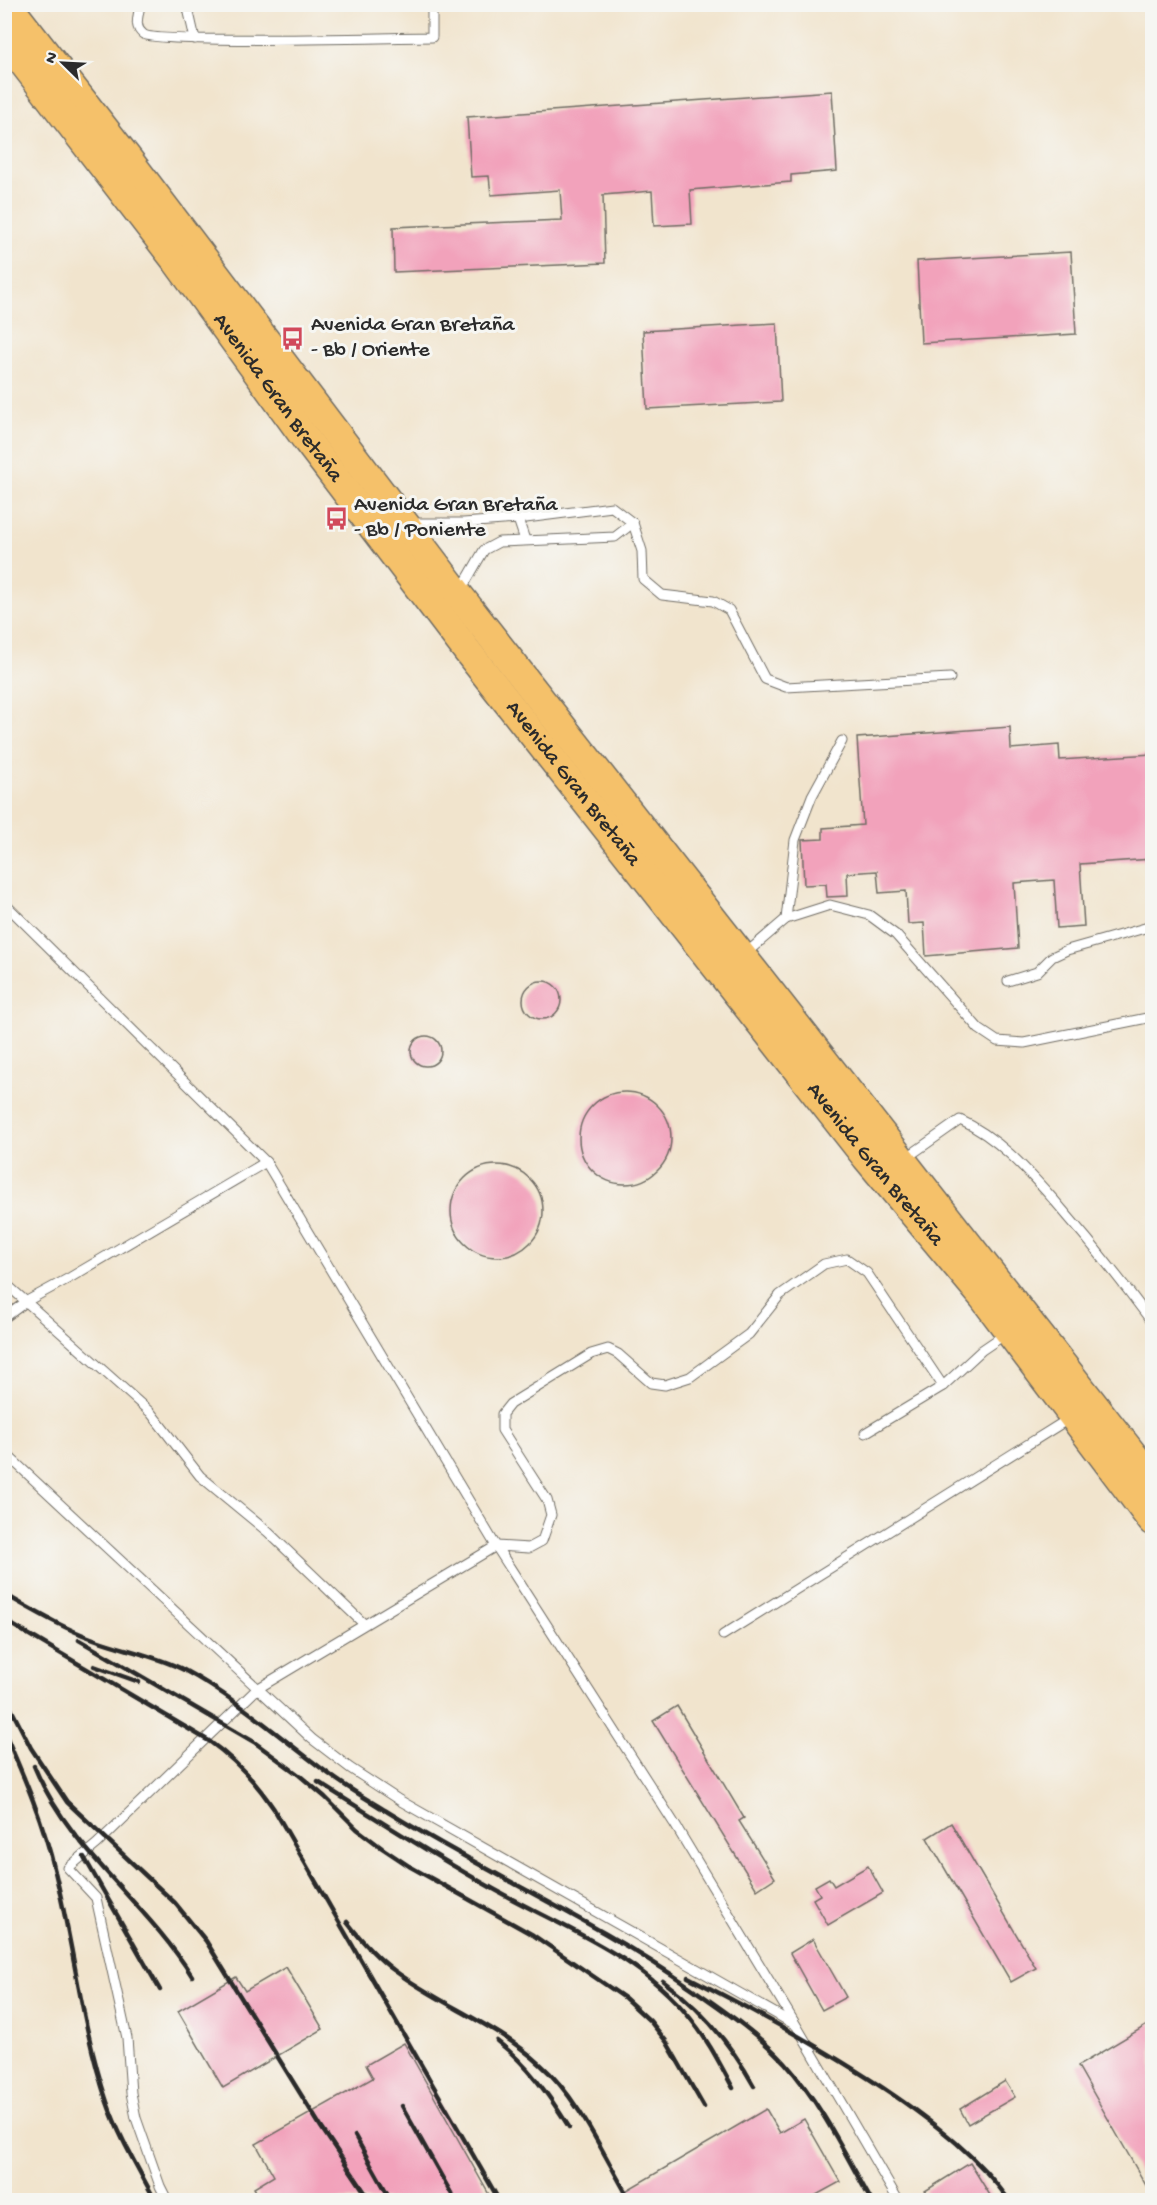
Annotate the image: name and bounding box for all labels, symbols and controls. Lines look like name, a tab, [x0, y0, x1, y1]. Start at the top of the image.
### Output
north arrow	[33, 33, 93, 93]
text: N	[42, 49, 64, 67]
street label: Avenida Gran Bretaña	[206, 309, 348, 489]
place label: Avenida Gran Bretaña - Bb / Oriente	[311, 313, 515, 364]
bus stop icon: Avenida Gran Bretaña - Bb / Oriente	[280, 326, 306, 352]
place label: Avenida Gran Bretaña - Bb / Poniente	[354, 493, 558, 544]
bus stop icon: Avenida Gran Bretaña - Bb / Poniente	[323, 506, 349, 532]
street label: Avenida Gran Bretaña	[499, 696, 646, 873]
street label: Avenida Gran Bretaña	[800, 1078, 949, 1253]

